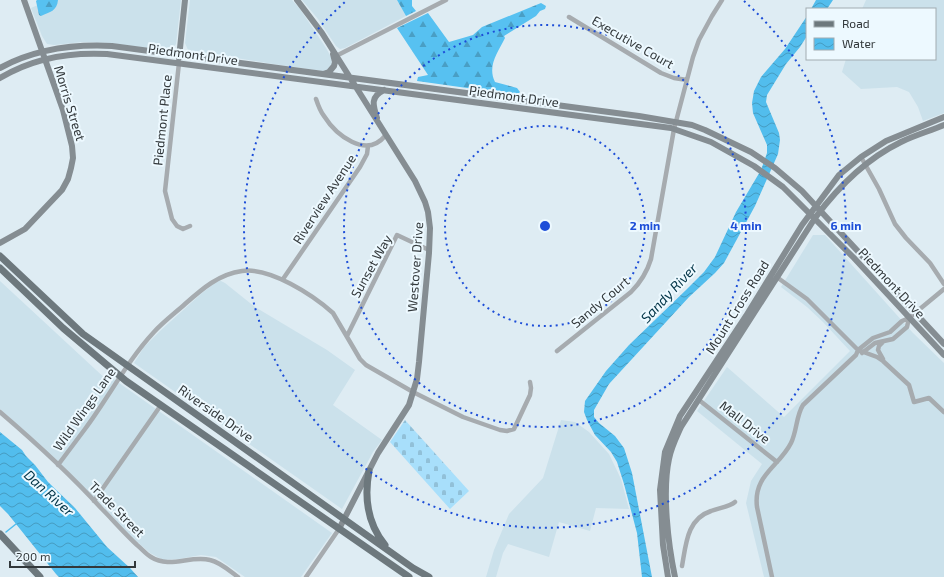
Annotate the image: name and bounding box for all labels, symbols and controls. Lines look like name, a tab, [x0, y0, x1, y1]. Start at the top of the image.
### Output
legend	[806, 8, 936, 60]
street label: Executive Court	[589, 12, 677, 72]
text: Road	[842, 16, 870, 30]
text: Water	[842, 36, 876, 50]
street label: Piedmont Drive	[147, 40, 239, 68]
street label: Morris Street	[51, 63, 89, 143]
street label: Piedmont Place	[149, 74, 175, 166]
street label: Piedmont Drive	[468, 82, 560, 110]
street label: Riverview Avenue	[289, 151, 359, 247]
text: 2 min	[630, 218, 660, 232]
text: 4 min	[730, 218, 762, 232]
text: 6 min	[831, 218, 861, 232]
centre of rings	[538, 219, 552, 233]
street label: Westover Drive	[404, 221, 426, 313]
street label: Sunset Way	[347, 232, 395, 300]
street label: Piedmont Drive	[855, 244, 929, 322]
street label: Mount Cross Road	[702, 257, 772, 357]
water label: Sandy River	[637, 259, 701, 326]
street label: Sandy Court	[568, 273, 632, 331]
street label: Wild Wings Lane	[49, 364, 119, 454]
street label: Riverside Drive	[175, 381, 257, 445]
street label: Mall Drive	[717, 397, 773, 447]
water label: Dan River	[21, 466, 78, 520]
street label: Trade Street	[86, 478, 148, 540]
scale bar	[10, 543, 135, 569]
text: 200 m	[16, 549, 50, 563]

